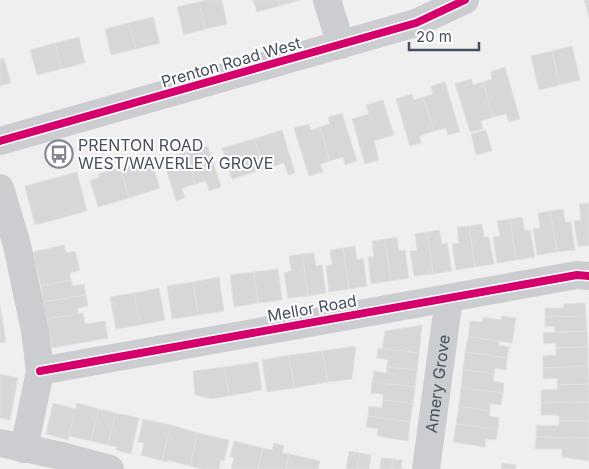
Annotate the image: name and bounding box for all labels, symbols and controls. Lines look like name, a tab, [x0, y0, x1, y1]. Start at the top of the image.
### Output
scale bar	[409, 20, 479, 52]
text: 20 m	[416, 27, 452, 46]
street label: Prenton Road West	[159, 32, 303, 92]
place label: PRENTON ROAD WEST/WAVERLEY GROVE	[78, 135, 273, 173]
bus stop icon: PRENTON ROAD WEST/WAVERLEY GROVE	[44, 139, 74, 169]
street label: Mellor Road	[266, 290, 358, 326]
street label: Amery Grove	[421, 333, 454, 434]

